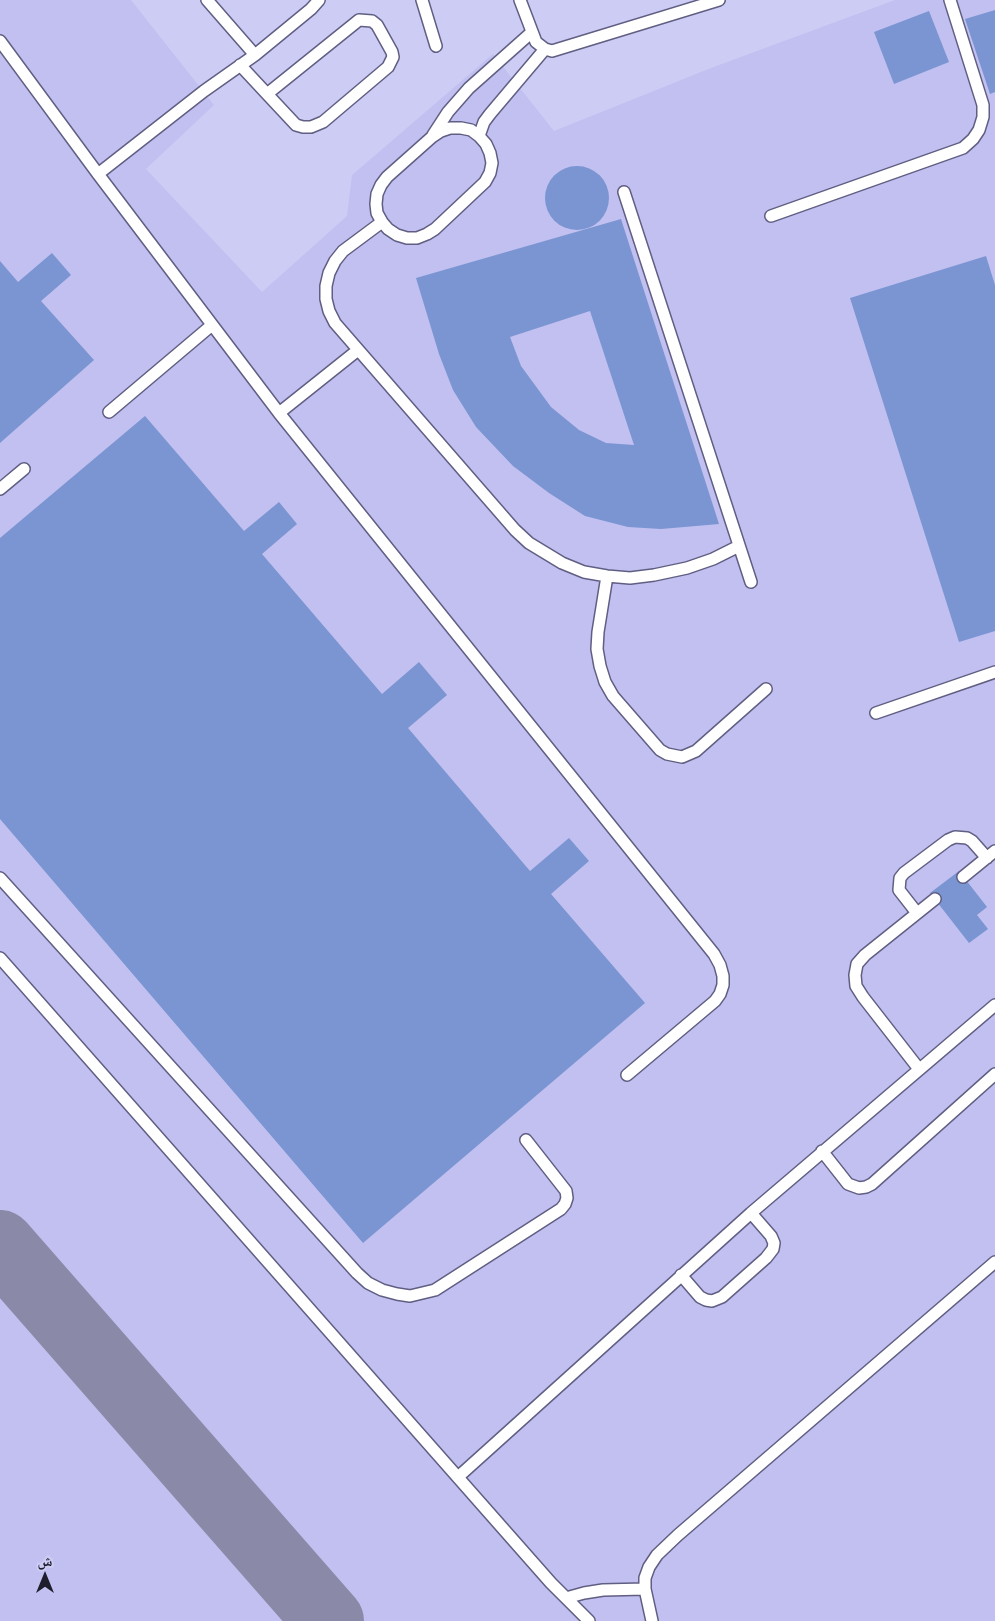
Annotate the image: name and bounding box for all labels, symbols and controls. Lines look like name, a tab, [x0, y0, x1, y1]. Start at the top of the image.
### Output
north arrow	[20, 1551, 70, 1601]
text: ش	[38, 1551, 52, 1571]

